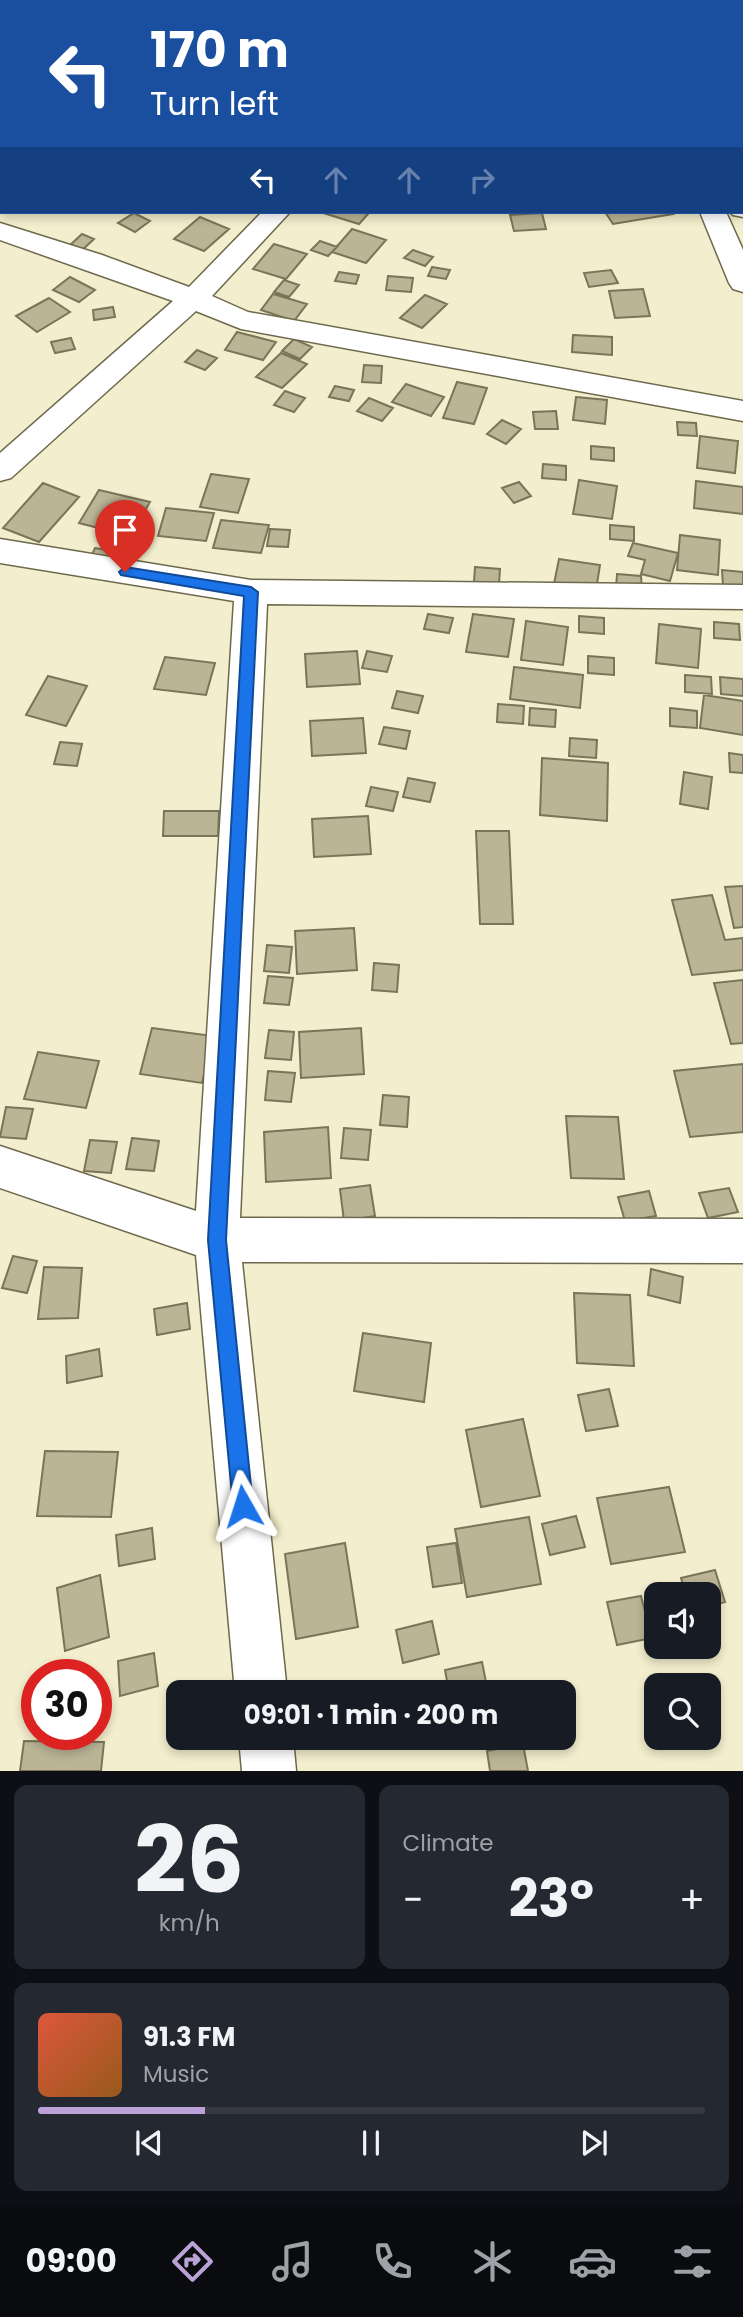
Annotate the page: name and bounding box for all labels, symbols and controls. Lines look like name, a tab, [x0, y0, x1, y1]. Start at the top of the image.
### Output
text: 170 m	[150, 16, 289, 84]
icon: left	[35, 28, 126, 119]
text: Turn left	[150, 81, 279, 126]
icon: left	[244, 161, 282, 199]
icon: ahead	[317, 161, 355, 199]
icon: ahead	[390, 161, 428, 199]
icon: right	[463, 161, 501, 199]
pin	[95, 500, 155, 572]
icon: arrive	[106, 511, 144, 549]
position arrow	[206, 1469, 280, 1543]
map controls	[644, 1582, 721, 1750]
button: sound	[644, 1582, 721, 1659]
speed limit sign: 30	[21, 1659, 112, 1750]
button: search	[644, 1673, 721, 1750]
text: 09:01 · 1 min · 200 m	[244, 1697, 498, 1733]
text: 26	[134, 1796, 244, 1924]
text: Climate	[403, 1827, 493, 1859]
text: 23°	[509, 1862, 594, 1935]
text: −	[403, 1873, 423, 1926]
text: +	[679, 1873, 705, 1926]
text: km/h	[159, 1907, 220, 1939]
text: 91.3 FM	[143, 2019, 235, 2055]
text: Music	[143, 2058, 209, 2090]
icon: previous	[130, 2124, 168, 2162]
icon: pause	[352, 2124, 390, 2162]
icon: next	[575, 2124, 613, 2162]
icon: directions	[168, 2237, 217, 2286]
icon: music	[268, 2237, 317, 2286]
icon: phone	[368, 2237, 417, 2286]
icon: climate	[468, 2237, 517, 2286]
icon: car	[568, 2237, 617, 2286]
icon: filters	[668, 2237, 717, 2286]
text: 09:00	[26, 2238, 117, 2283]

